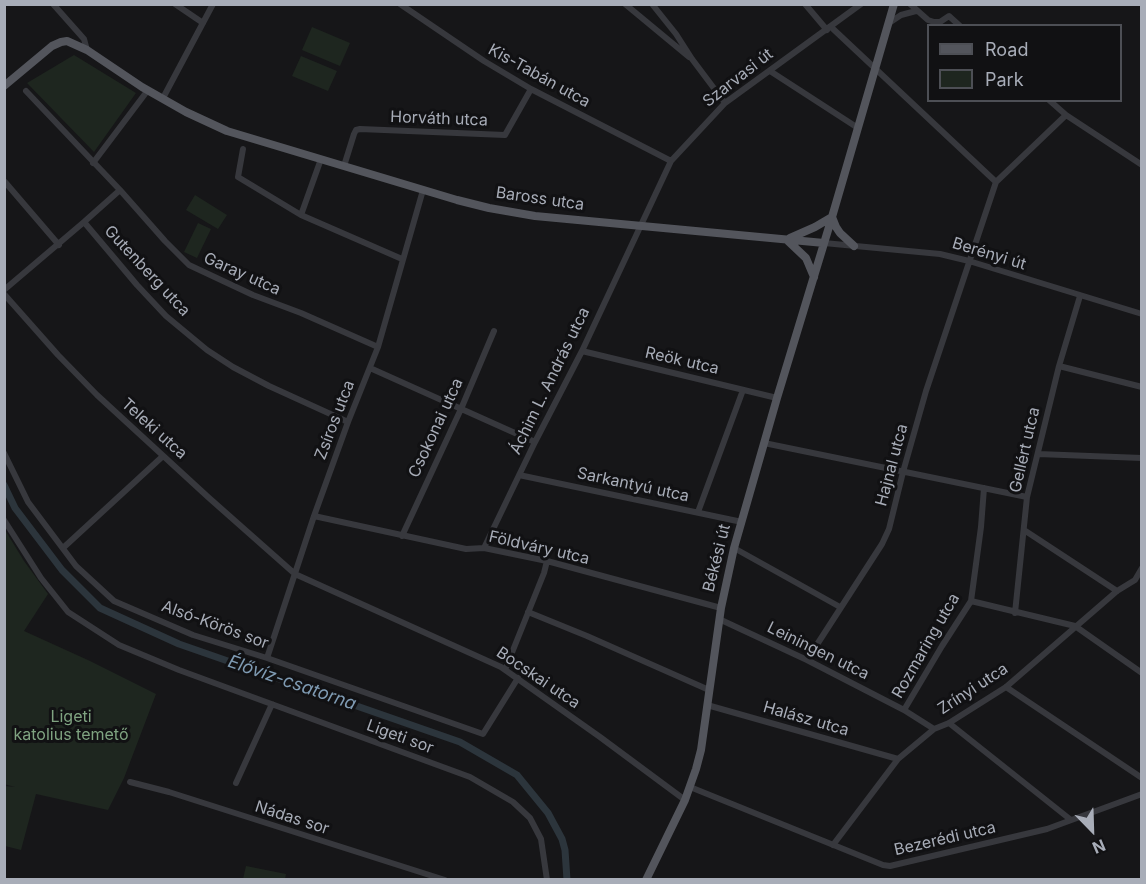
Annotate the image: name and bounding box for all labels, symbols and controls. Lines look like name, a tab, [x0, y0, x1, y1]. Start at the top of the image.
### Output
legend	[927, 24, 1122, 102]
text: Road	[985, 39, 1028, 60]
street label: Kis-Tabán utca	[485, 40, 593, 112]
street label: Szarvasi út	[699, 45, 777, 111]
text: Park	[985, 69, 1024, 90]
street label: Horváth utca	[390, 108, 488, 130]
street label: Baross utca	[495, 183, 585, 215]
street label: Gutenberg utca	[100, 222, 194, 320]
street label: Berényi út	[950, 234, 1028, 274]
street label: Garay utca	[201, 249, 283, 299]
street label: Áchim L. András utca	[506, 304, 594, 458]
street label: Reök utca	[643, 343, 721, 379]
street label: Csokonai utca	[405, 375, 467, 481]
street label: Zsíros utca	[311, 378, 359, 462]
street label: Teleki utca	[117, 395, 191, 463]
street label: Gellért utca	[1006, 405, 1044, 495]
street label: Hajnal utca	[872, 422, 912, 508]
street label: Sarkantyú utca	[575, 464, 691, 506]
street label: Békési út	[699, 522, 735, 594]
street label: Földváry utca	[487, 527, 591, 569]
street label: Rozmaring utca	[888, 590, 964, 702]
street label: Alsó-Körös sor	[159, 597, 271, 653]
street label: Leiningen utca	[764, 618, 872, 684]
street label: Bocskai utca	[493, 643, 583, 713]
water label: Élővíz-csatorna	[225, 651, 359, 715]
street label: Zrínyi utca	[934, 659, 1012, 719]
street label: Halász utca	[761, 698, 851, 740]
park label: Ligeti katolius temető	[13, 707, 129, 745]
street label: Ligeti sor	[364, 716, 436, 758]
street label: Nádas sor	[252, 797, 332, 839]
north arrow	[1062, 800, 1122, 860]
street label: Bezerédi utca	[892, 818, 998, 860]
text: N	[1090, 835, 1109, 858]

